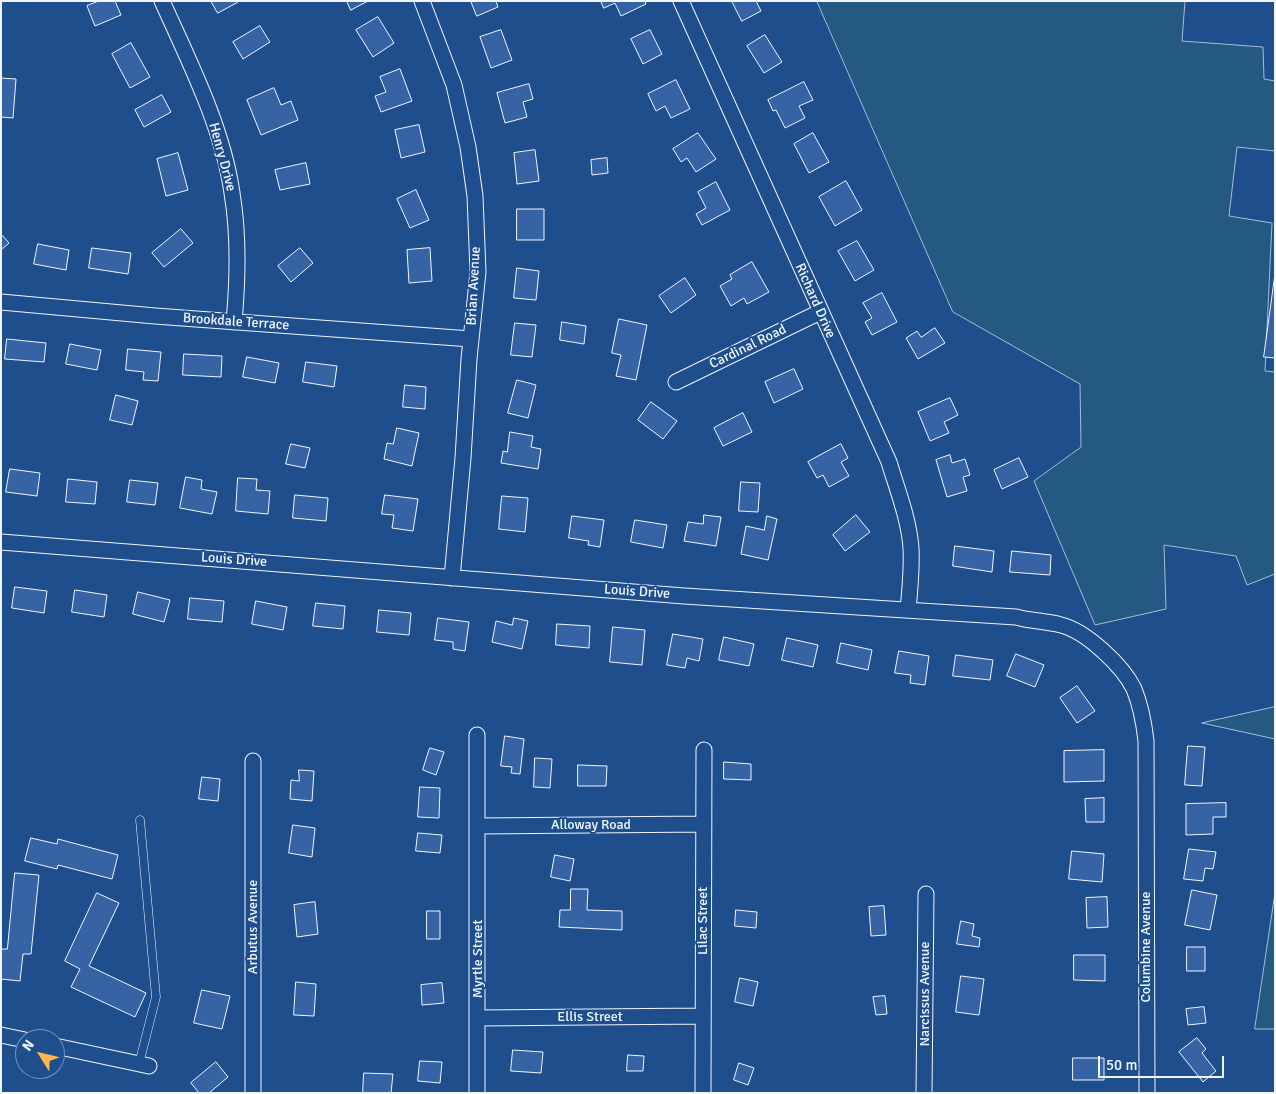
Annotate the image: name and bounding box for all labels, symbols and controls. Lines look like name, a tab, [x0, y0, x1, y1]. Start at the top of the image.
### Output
street label: Henry Drive	[205, 121, 239, 193]
street label: Brian Avenue	[464, 246, 484, 326]
street label: Richard Drive	[791, 261, 839, 341]
street label: Brookdale Terrace	[182, 310, 290, 334]
street label: Cardinal Road	[707, 321, 789, 373]
street label: Louis Drive	[200, 549, 268, 571]
street label: Louis Drive	[603, 581, 671, 603]
street label: Alloway Road	[551, 817, 631, 833]
street label: Arbutus Avenue	[245, 880, 261, 974]
street label: Lilac Street	[695, 887, 711, 955]
street label: Columbine Avenue	[1138, 891, 1154, 1003]
street label: Myrtle Street	[470, 920, 486, 998]
street label: Narcissus Avenue	[917, 942, 933, 1046]
street label: Ellis Street	[557, 1009, 623, 1025]
north arrow	[15, 1029, 65, 1079]
text: N	[19, 1037, 38, 1054]
scale bar	[1101, 1046, 1227, 1078]
text: 50 m	[1106, 1056, 1137, 1074]

